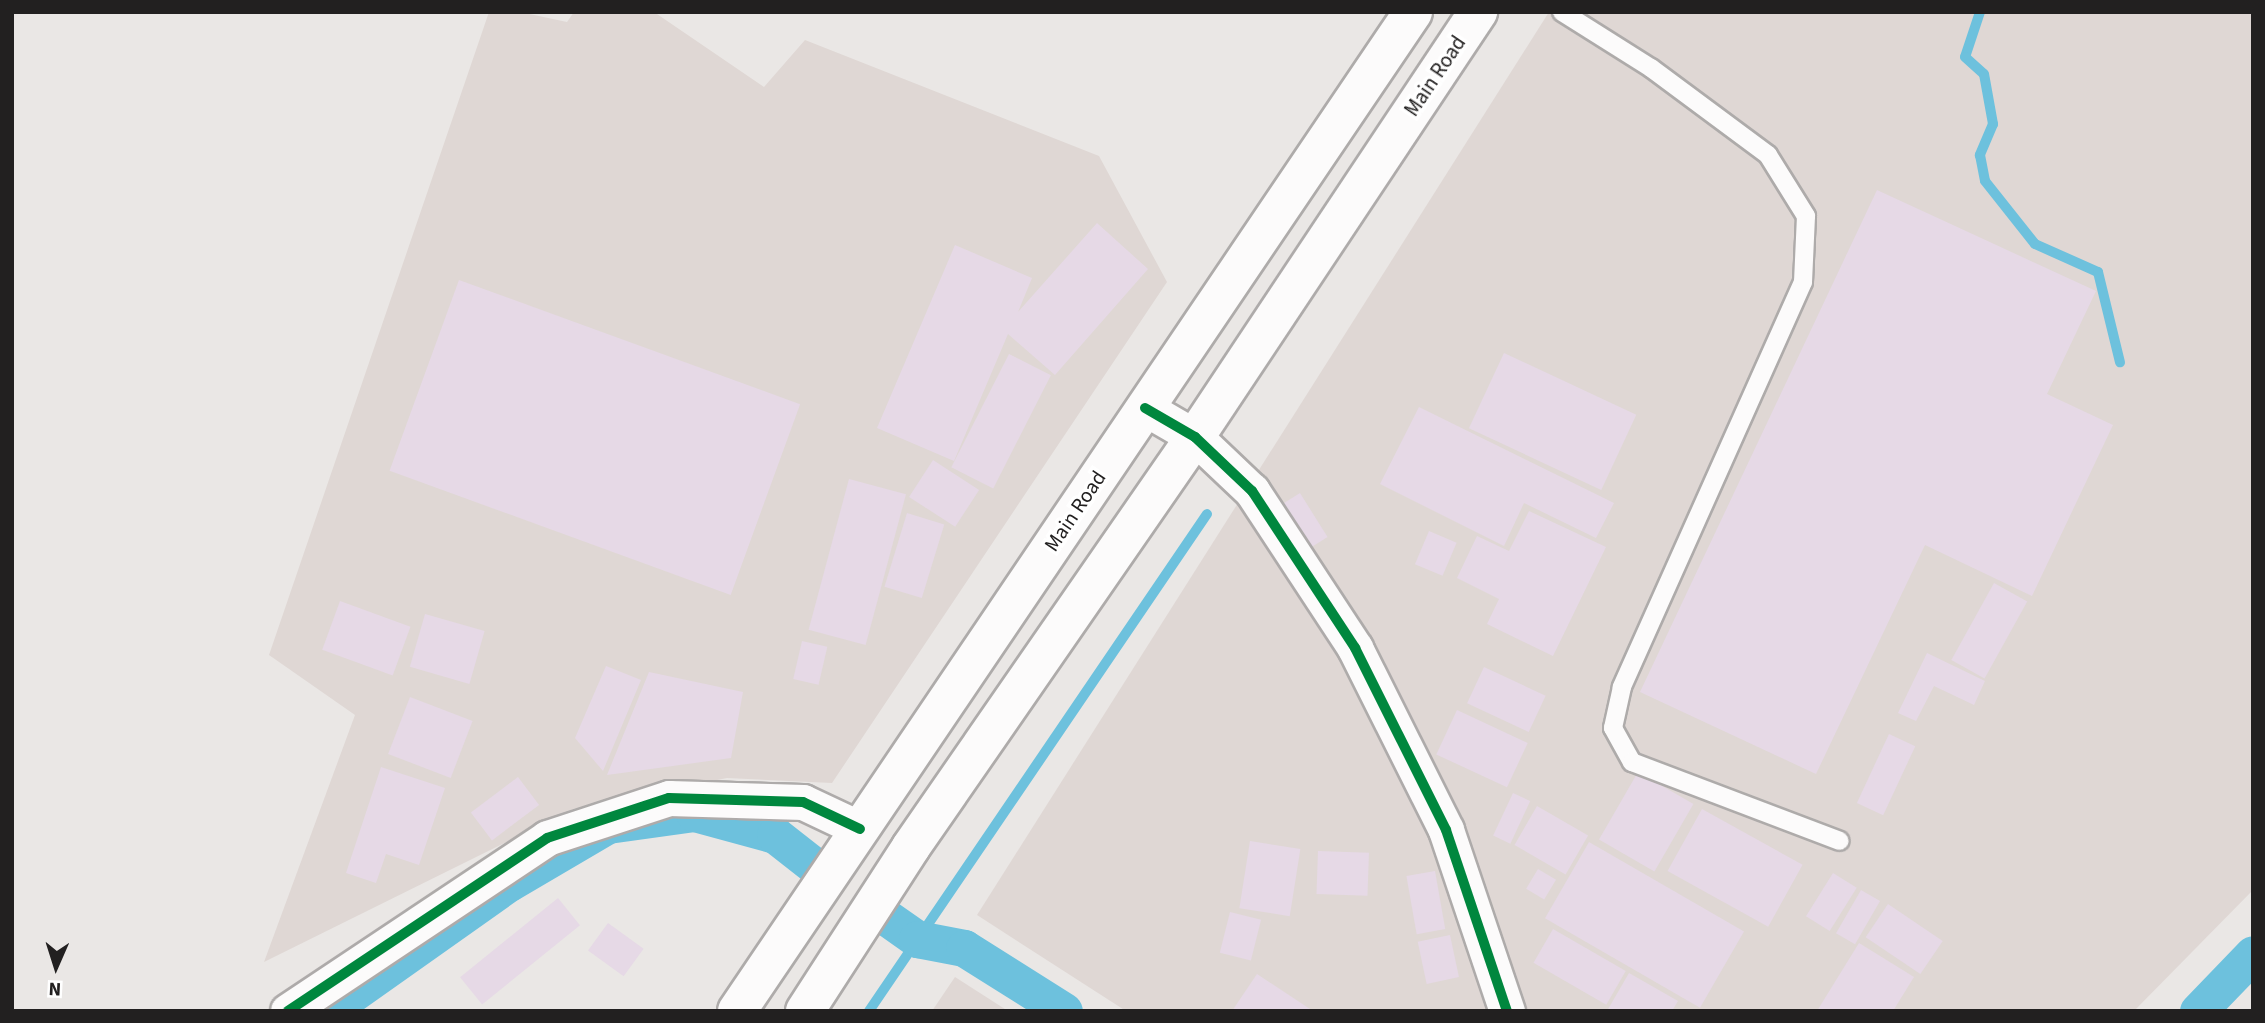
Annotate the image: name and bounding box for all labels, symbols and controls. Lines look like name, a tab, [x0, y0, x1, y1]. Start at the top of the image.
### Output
street label: Main Road	[1399, 31, 1471, 121]
street label: Main Road	[1039, 466, 1111, 556]
north arrow	[21, 932, 91, 1002]
text: N	[48, 975, 62, 1002]

